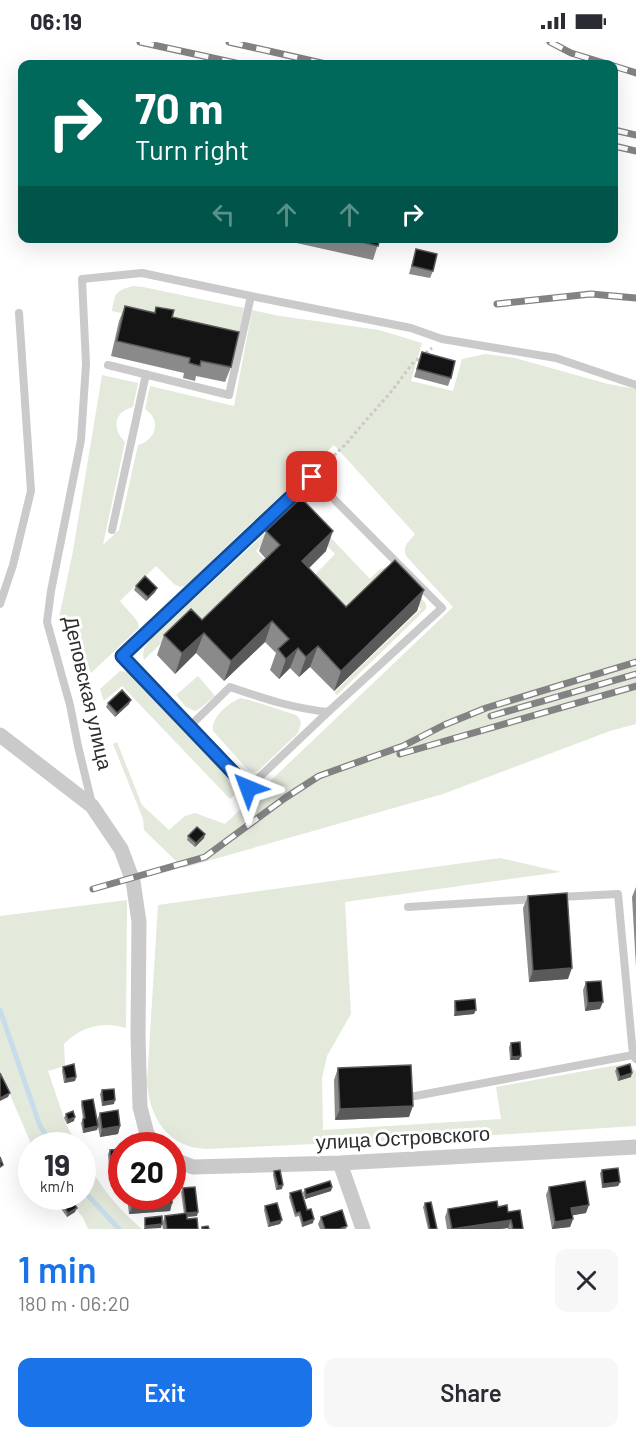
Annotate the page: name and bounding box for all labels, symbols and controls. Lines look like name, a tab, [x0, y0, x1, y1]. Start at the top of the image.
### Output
text: 06:19	[30, 8, 82, 34]
text: 70 m	[135, 82, 223, 132]
icon: right	[36, 84, 114, 162]
text: Turn right	[135, 133, 249, 165]
icon: left	[207, 198, 240, 231]
icon: ahead	[270, 198, 303, 231]
icon: ahead	[333, 198, 366, 231]
icon: right	[396, 198, 429, 231]
pin	[286, 451, 337, 502]
icon: arrive	[295, 460, 328, 493]
street label: Деповская улица	[60, 614, 119, 773]
position arrow	[216, 756, 280, 820]
street label: улица Островского	[315, 1120, 491, 1154]
speed limit sign: 20	[108, 1132, 186, 1210]
text: 19	[44, 1146, 70, 1182]
text: km/h	[40, 1177, 74, 1195]
text: 1 min	[18, 1247, 97, 1290]
button: close	[555, 1249, 618, 1312]
text: 180 m · 06:20	[18, 1291, 130, 1315]
button: Exit	[18, 1358, 312, 1427]
button: Share	[324, 1358, 618, 1427]

